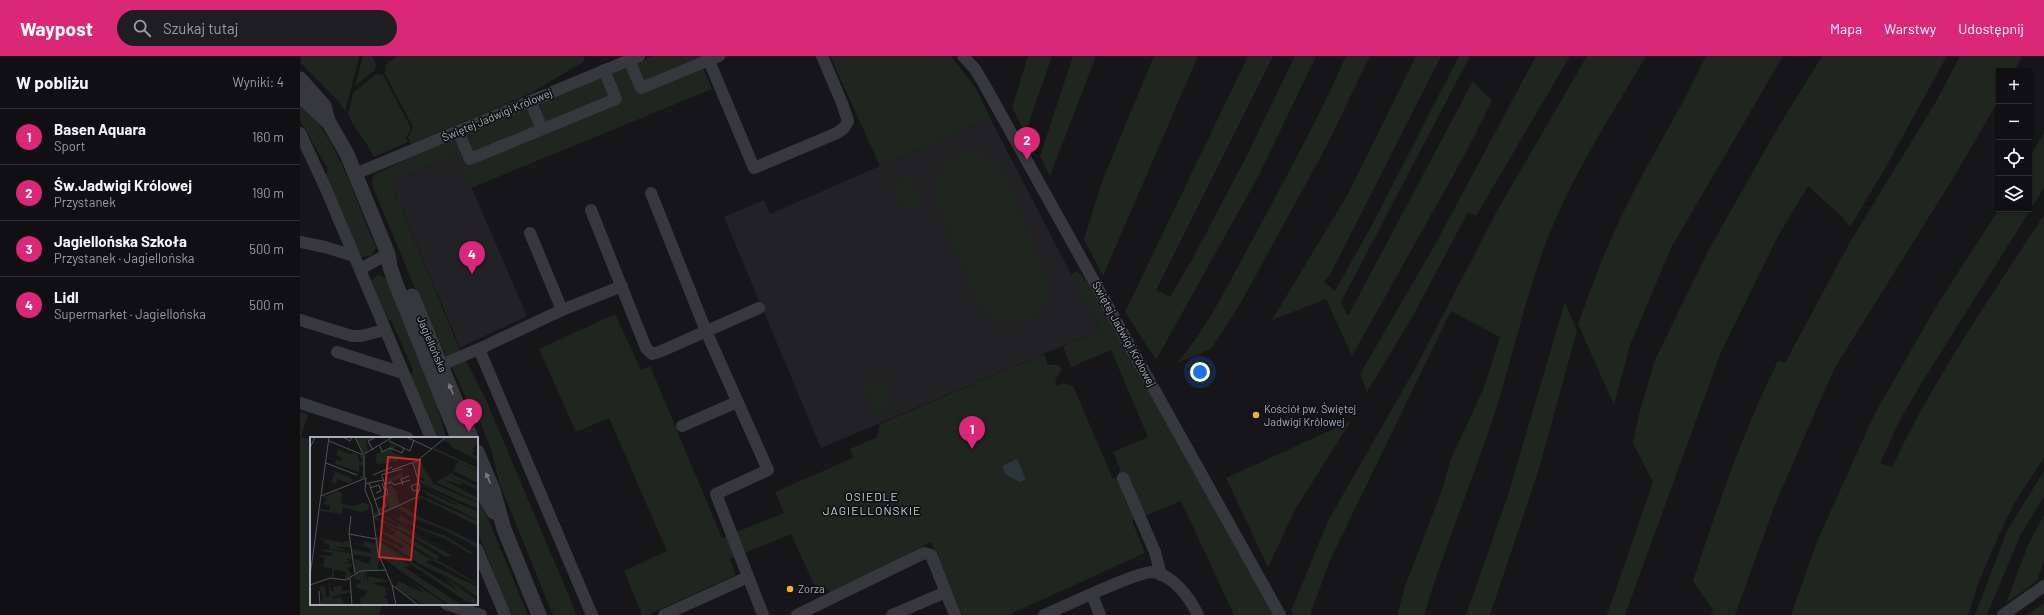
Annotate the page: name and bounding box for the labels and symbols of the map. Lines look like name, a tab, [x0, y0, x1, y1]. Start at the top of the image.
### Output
street label: Świętej Jadwigi Królowej	[440, 85, 554, 144]
pin: 2	[1014, 127, 1040, 160]
pin: 4	[459, 241, 485, 274]
street label: Świętej Jadwigi Królowej	[1090, 279, 1159, 389]
street label: Jagiellońska	[415, 314, 450, 374]
your location	[1190, 362, 1210, 382]
one-way arrow	[448, 383, 454, 394]
pin: 3	[456, 399, 482, 432]
place label: Kościół pw. Świętej Jadwigi Królowej	[1264, 402, 1356, 428]
marker: Kościół pw. Świętej Jadwigi Królowej	[1251, 410, 1261, 420]
pin: 1	[959, 416, 985, 449]
inset map	[310, 437, 478, 605]
one-way arrow	[484, 472, 490, 484]
district label: OSIEDLE JAGIELLOŃSKIE	[823, 489, 921, 517]
place label: Zorza	[798, 582, 825, 595]
marker: Zorza	[785, 584, 795, 594]

